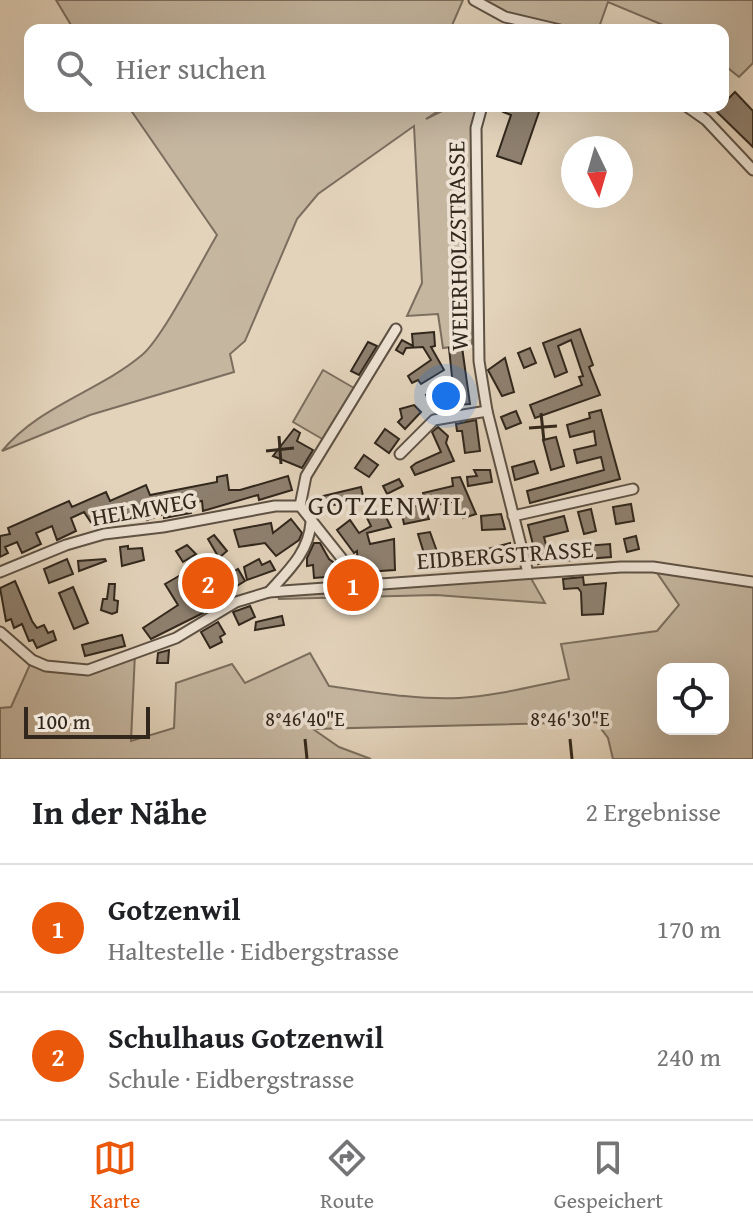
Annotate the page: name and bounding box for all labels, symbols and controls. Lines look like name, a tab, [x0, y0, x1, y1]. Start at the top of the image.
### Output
search box	[24, 24, 729, 112]
icon: search	[52, 46, 96, 90]
text: Hier suchen	[116, 46, 266, 90]
north arrow	[561, 136, 633, 208]
street label: WEIERHOLZSTRASSE	[438, 141, 477, 351]
your location	[426, 376, 466, 416]
street label: HELMWEG	[89, 482, 199, 535]
district label: GOTZENWIL	[308, 484, 468, 525]
street label: EIDBERGSTRASSE	[415, 531, 594, 578]
pin: 2	[182, 553, 234, 613]
pin: 1	[327, 555, 379, 615]
map controls	[657, 663, 729, 735]
button: locate	[657, 663, 729, 735]
scale bar	[24, 703, 150, 739]
text: 8°46'40"E	[265, 704, 345, 733]
text: 8°46'30"E	[530, 704, 610, 733]
text: 100 m	[36, 705, 91, 737]
text: In der Nähe	[32, 787, 207, 836]
text: 2 Ergebnisse	[586, 792, 721, 831]
text: Gotzenwil	[108, 887, 241, 931]
text: 1	[51, 909, 65, 948]
text: 170 m	[656, 909, 721, 948]
text: Haltestelle · Eidbergstrasse	[108, 931, 399, 970]
text: Schulhaus Gotzenwil	[108, 1015, 384, 1059]
text: 2	[51, 1037, 65, 1076]
text: 240 m	[656, 1037, 721, 1076]
text: Schule · Eidbergstrasse	[108, 1059, 355, 1098]
tab: Karte	[90, 1136, 140, 1216]
tab: Route	[320, 1136, 374, 1216]
tab: Gespeichert	[554, 1136, 663, 1216]

